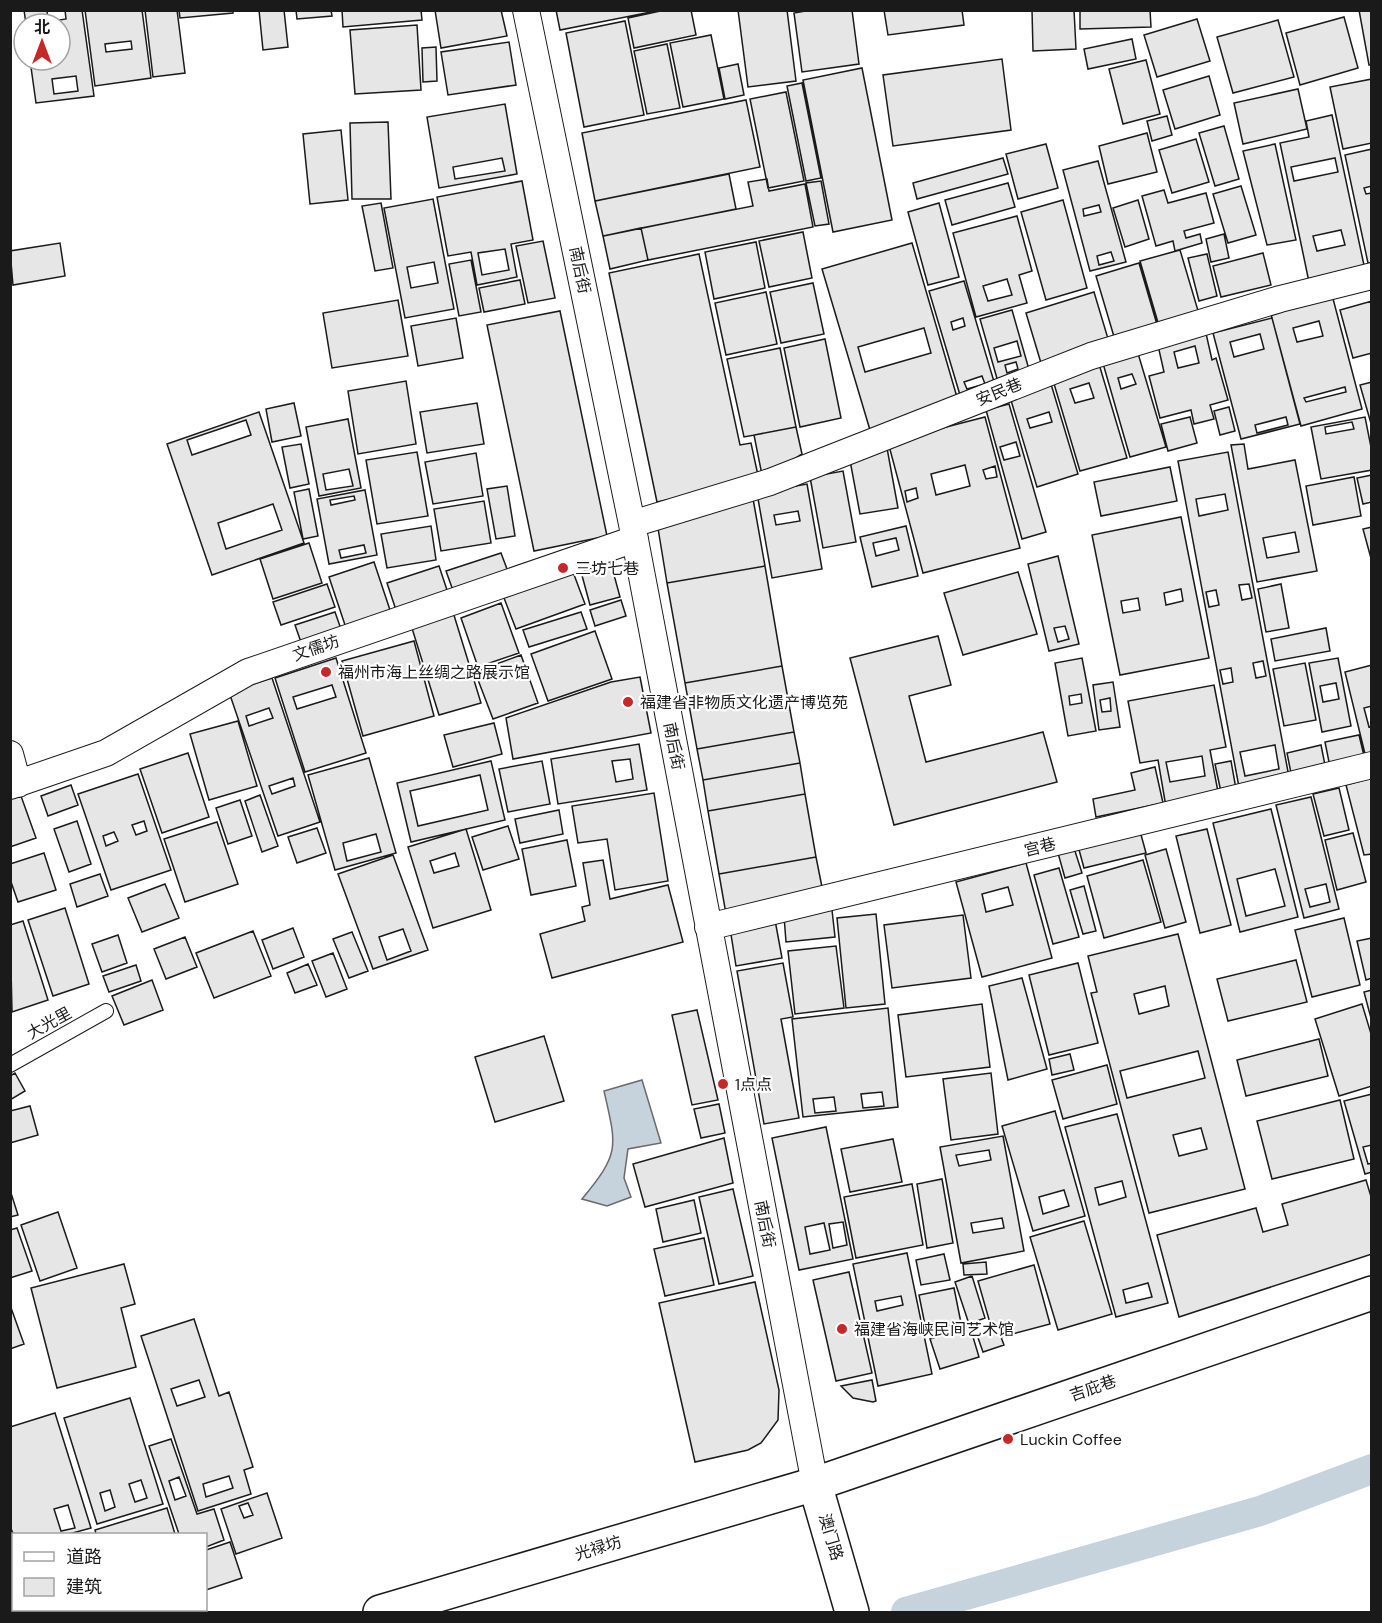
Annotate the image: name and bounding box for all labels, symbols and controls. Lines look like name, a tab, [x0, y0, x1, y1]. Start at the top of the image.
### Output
north arrow	[12, 12, 72, 72]
text: 北	[34, 17, 50, 38]
street label: 南后街	[565, 244, 595, 296]
street label: 安民巷	[973, 373, 1025, 411]
place label: 三坊七巷	[575, 558, 639, 579]
marker: 三坊七巷	[556, 561, 570, 575]
street label: 文儒坊	[290, 630, 342, 666]
place label: 福州市海上丝绸之路展示馆	[338, 662, 530, 683]
marker: 福州市海上丝绸之路展示馆	[319, 665, 333, 679]
place label: 福建省非物质文化遗产博览苑	[640, 692, 848, 713]
marker: 福建省非物质文化遗产博览苑	[621, 695, 635, 709]
street label: 南后街	[659, 720, 689, 772]
street label: 宫巷	[1022, 833, 1058, 861]
street label: 大光里	[23, 1002, 75, 1044]
place label: 1点点	[735, 1074, 772, 1095]
marker: 1点点	[716, 1077, 730, 1091]
street label: 南后街	[750, 1198, 780, 1250]
place label: 福建省海峡民间艺术馆	[854, 1319, 1014, 1340]
marker: 福建省海峡民间艺术馆	[835, 1322, 849, 1336]
street label: 吉庇巷	[1067, 1370, 1119, 1406]
place label: Luckin Coffee	[1020, 1429, 1122, 1450]
marker: Luckin Coffee	[1001, 1432, 1015, 1446]
street label: 澳门路	[814, 1511, 848, 1563]
street label: 光禄坊	[572, 1531, 624, 1565]
legend	[12, 1533, 207, 1611]
text: 道路	[66, 1545, 102, 1569]
text: 建筑	[66, 1575, 102, 1599]

